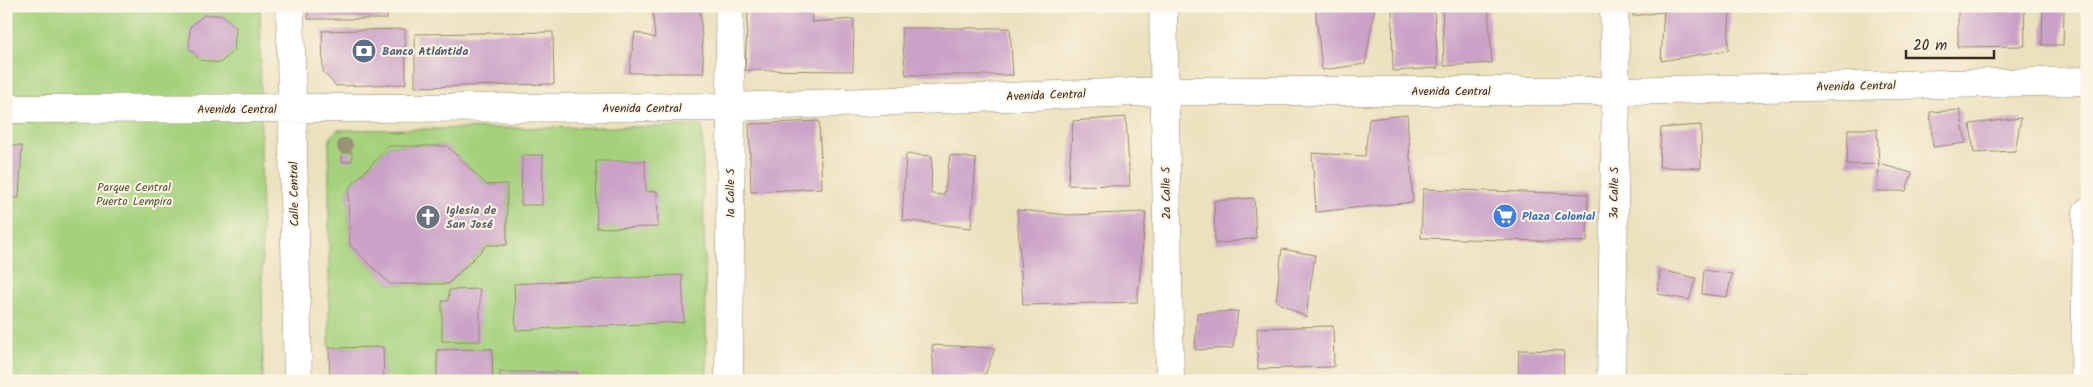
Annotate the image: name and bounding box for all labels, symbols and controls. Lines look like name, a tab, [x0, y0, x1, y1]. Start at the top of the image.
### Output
scale bar	[1906, 28, 1993, 60]
text: 20 m	[1913, 34, 1947, 58]
bank icon: Banco Atlántida	[351, 38, 377, 64]
place label: Banco Atlántida	[382, 42, 468, 61]
street label: Avenida Central	[1816, 76, 1896, 97]
street label: Avenida Central	[1411, 82, 1491, 101]
street label: Avenida Central	[1006, 85, 1086, 106]
street label: Avenida Central	[602, 99, 682, 118]
street label: Avenida Central	[197, 100, 277, 119]
street label: Calle Central	[284, 161, 305, 227]
street label: 2a Calle S	[1157, 166, 1176, 220]
street label: 3a Calle S	[1605, 166, 1624, 219]
street label: 1a Calle S	[721, 168, 740, 218]
park label: Parque Central Puerto Lempira	[96, 178, 172, 211]
place label: Iglesia de San José	[446, 201, 496, 234]
supermarket icon: Plaza Colonial	[1492, 203, 1518, 229]
church icon: Iglesia de San José	[415, 204, 441, 230]
place label: Plaza Colonial	[1522, 207, 1596, 226]

